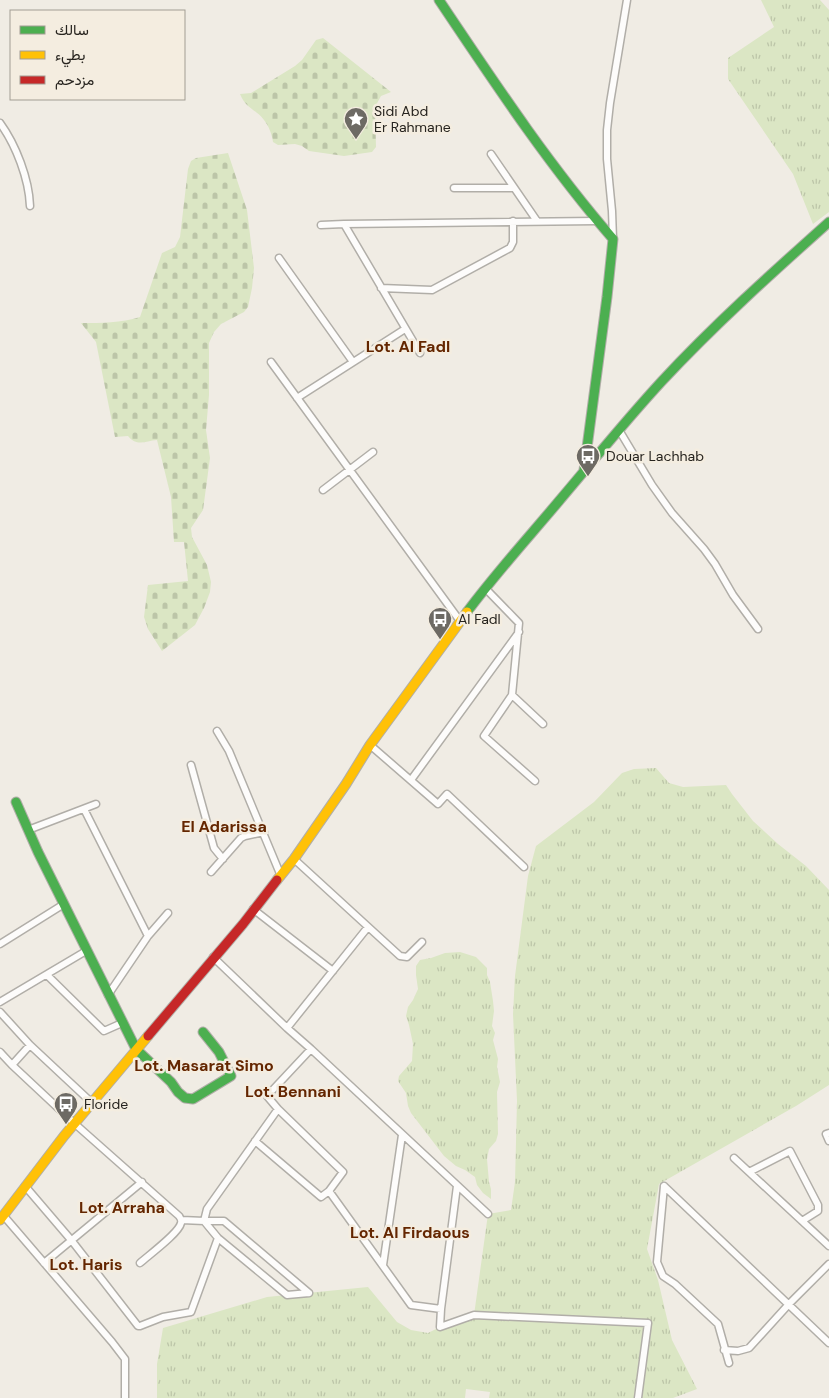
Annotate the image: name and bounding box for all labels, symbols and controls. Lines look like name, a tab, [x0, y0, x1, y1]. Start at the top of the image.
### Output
legend	[10, 10, 185, 100]
text: سالك	[55, 20, 89, 40]
text: بطيء	[55, 45, 85, 68]
text: مزدحم	[55, 70, 94, 90]
place label: Sidi Abd Er Rahmane	[374, 102, 451, 136]
place icon: Sidi Abd Er Rahmane	[343, 106, 369, 140]
district label: Lot. Al Fadl	[366, 336, 450, 357]
bus stop icon: Douar Lachhab	[575, 443, 601, 477]
place label: Douar Lachhab	[606, 447, 704, 465]
bus stop icon: Al Fadl	[427, 606, 453, 640]
place label: Al Fadl	[458, 610, 501, 628]
district label: El Adarissa	[181, 816, 267, 837]
district label: Lot. Masarat Simo	[134, 1055, 274, 1076]
district label: Lot. Bennani	[245, 1081, 341, 1102]
bus stop icon: Floride	[53, 1091, 79, 1125]
place label: Floride	[84, 1095, 128, 1113]
district label: Lot. Arraha	[79, 1197, 165, 1218]
district label: Lot. Al Firdaous	[350, 1222, 470, 1243]
district label: Lot. Haris	[50, 1254, 122, 1275]

